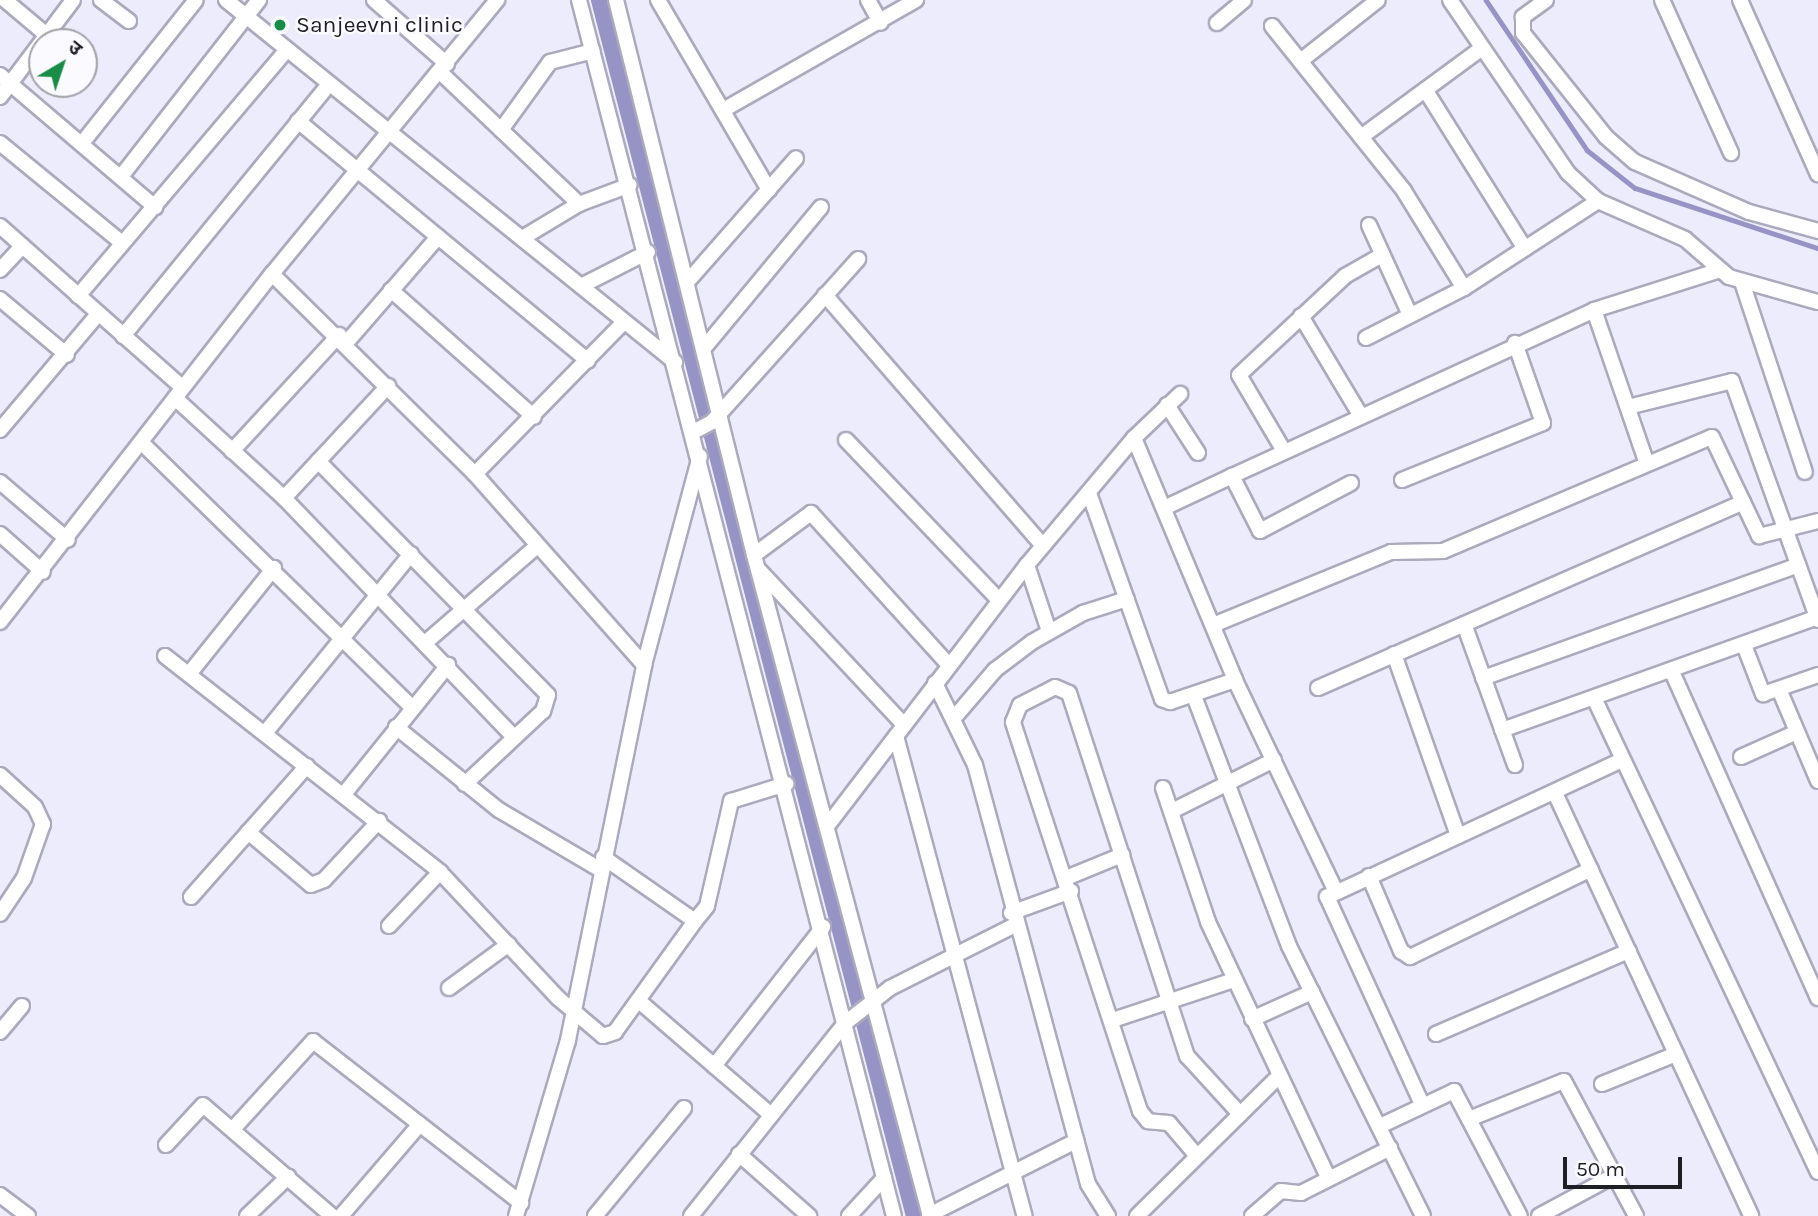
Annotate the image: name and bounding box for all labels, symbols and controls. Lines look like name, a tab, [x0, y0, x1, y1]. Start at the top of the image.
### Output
place label: Sanjeevni clinic	[296, 11, 463, 39]
marker: Sanjeevni clinic	[270, 15, 290, 35]
north arrow	[28, 28, 98, 98]
text: उ	[64, 36, 86, 60]
scale bar	[1566, 1142, 1685, 1186]
text: 50 m	[1576, 1157, 1625, 1181]

